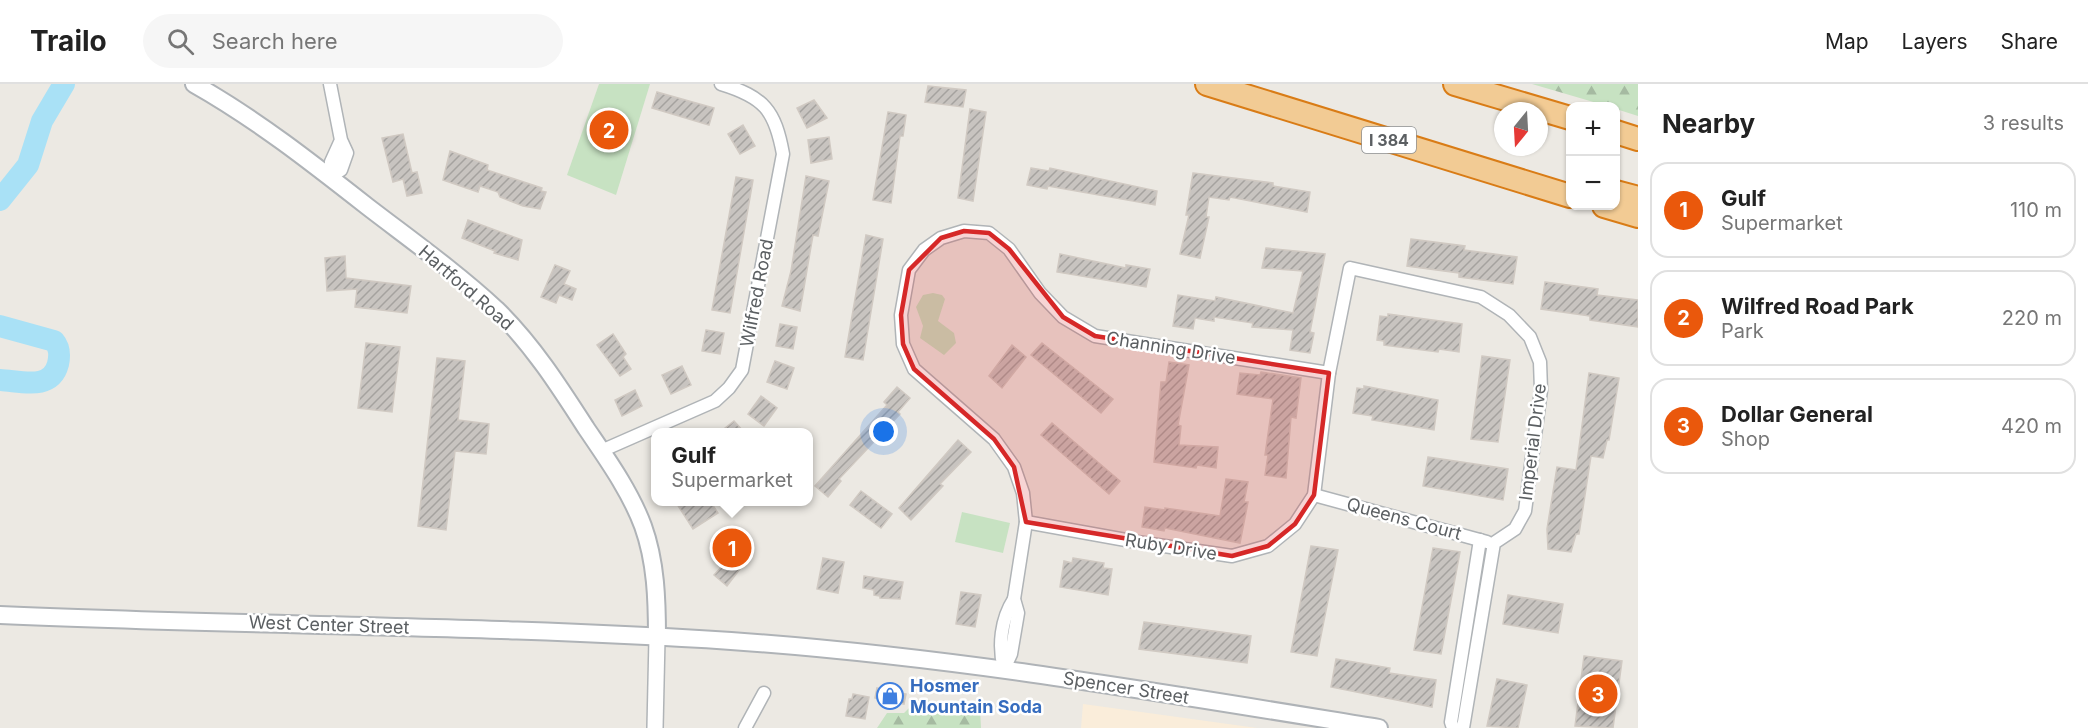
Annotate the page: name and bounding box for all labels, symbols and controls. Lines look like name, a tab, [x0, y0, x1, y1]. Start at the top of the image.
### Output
search box	[143, 14, 563, 68]
text: Trailo	[30, 24, 107, 58]
icon: search	[164, 25, 197, 58]
text: Search here	[212, 28, 338, 54]
text: Map	[1825, 29, 1869, 54]
text: Layers	[1902, 29, 1968, 54]
text: Share	[2001, 29, 2058, 54]
north arrow	[1494, 102, 1548, 156]
map controls	[1566, 102, 1620, 210]
button: +	[1566, 102, 1620, 156]
pin: 2	[590, 108, 628, 152]
text: Nearby	[1662, 108, 1755, 139]
text: 3 results	[1983, 111, 2064, 135]
road number: I 384	[1362, 127, 1416, 153]
button: −	[1566, 156, 1620, 210]
text: Gulf	[1721, 185, 1766, 211]
text: 1	[1679, 198, 1688, 222]
text: 110 m	[2010, 198, 2062, 222]
text: Supermarket	[1721, 211, 1843, 235]
street label: Wilfred Road	[736, 237, 777, 349]
street label: Hartford Road	[415, 241, 518, 335]
text: Wilfred Road Park	[1721, 293, 1914, 319]
text: 2	[1677, 306, 1690, 330]
text: 220 m	[2002, 306, 2062, 330]
text: Park	[1721, 319, 1764, 343]
street label: Channing Drive	[1105, 327, 1237, 368]
street label: Imperial Drive	[1515, 382, 1550, 502]
text: Dollar General	[1721, 401, 1873, 427]
text: 3	[1677, 414, 1690, 438]
text: 420 m	[2001, 414, 2062, 438]
your location	[869, 417, 898, 446]
text: Shop	[1721, 427, 1770, 451]
popup	[651, 428, 813, 506]
text: Gulf	[671, 442, 716, 468]
text: Supermarket	[671, 468, 793, 492]
street label: Queens Court	[1344, 493, 1464, 544]
pin: 1	[712, 526, 752, 570]
street label: Ruby Drive	[1124, 529, 1219, 564]
street label: West Center Street	[248, 611, 410, 638]
street label: Spencer Street	[1062, 667, 1191, 708]
pin: 3	[1578, 672, 1618, 716]
place label: Hosmer Mountain Soda	[910, 675, 1042, 717]
shop icon: Hosmer Mountain Soda	[875, 681, 905, 711]

